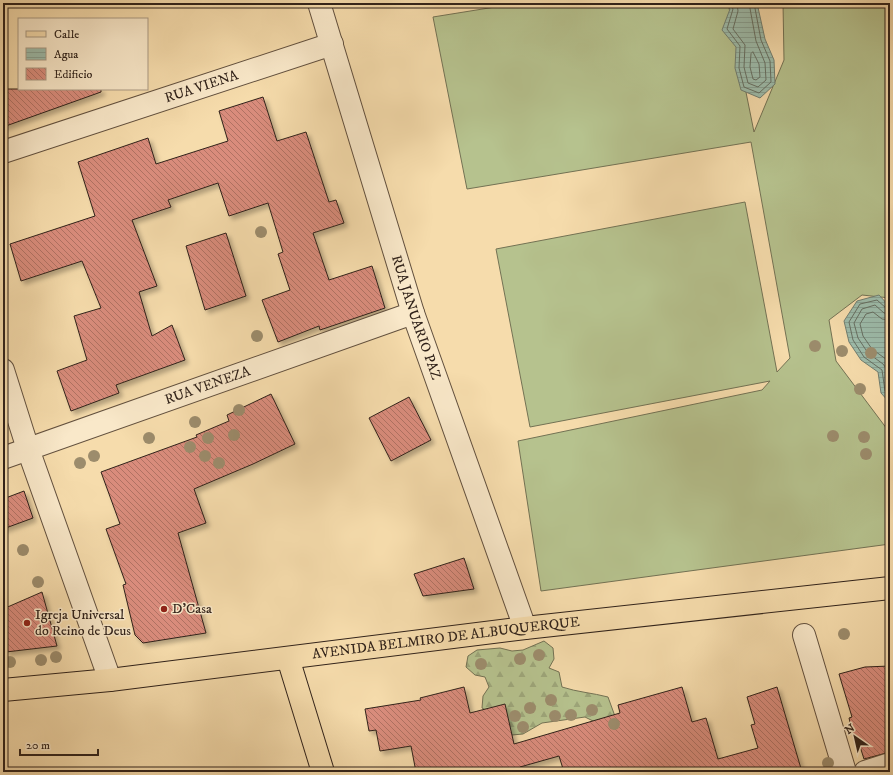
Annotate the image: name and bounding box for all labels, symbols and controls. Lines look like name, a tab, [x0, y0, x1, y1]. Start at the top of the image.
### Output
legend	[18, 18, 148, 90]
text: Calle	[54, 27, 79, 42]
text: Agua	[54, 47, 79, 62]
street label: RUA VIENA	[163, 66, 242, 107]
text: Edificio	[54, 67, 93, 82]
street label: RUA JANUARIO PAZ	[387, 253, 445, 382]
street label: RUA VENEZA	[162, 362, 254, 409]
place label: D'Casa	[172, 600, 212, 618]
marker: D'Casa	[159, 604, 169, 614]
place label: Igreja Universal do Reino de Deus	[35, 606, 131, 640]
street label: AVENIDA BELMIRO DE ALBUQUERQUE	[311, 613, 581, 664]
marker: Igreja Universal do Reino de Deus	[22, 618, 32, 628]
north arrow	[835, 717, 875, 757]
text: N	[842, 721, 858, 738]
scale bar	[20, 731, 98, 757]
text: 20 m	[26, 738, 50, 753]

